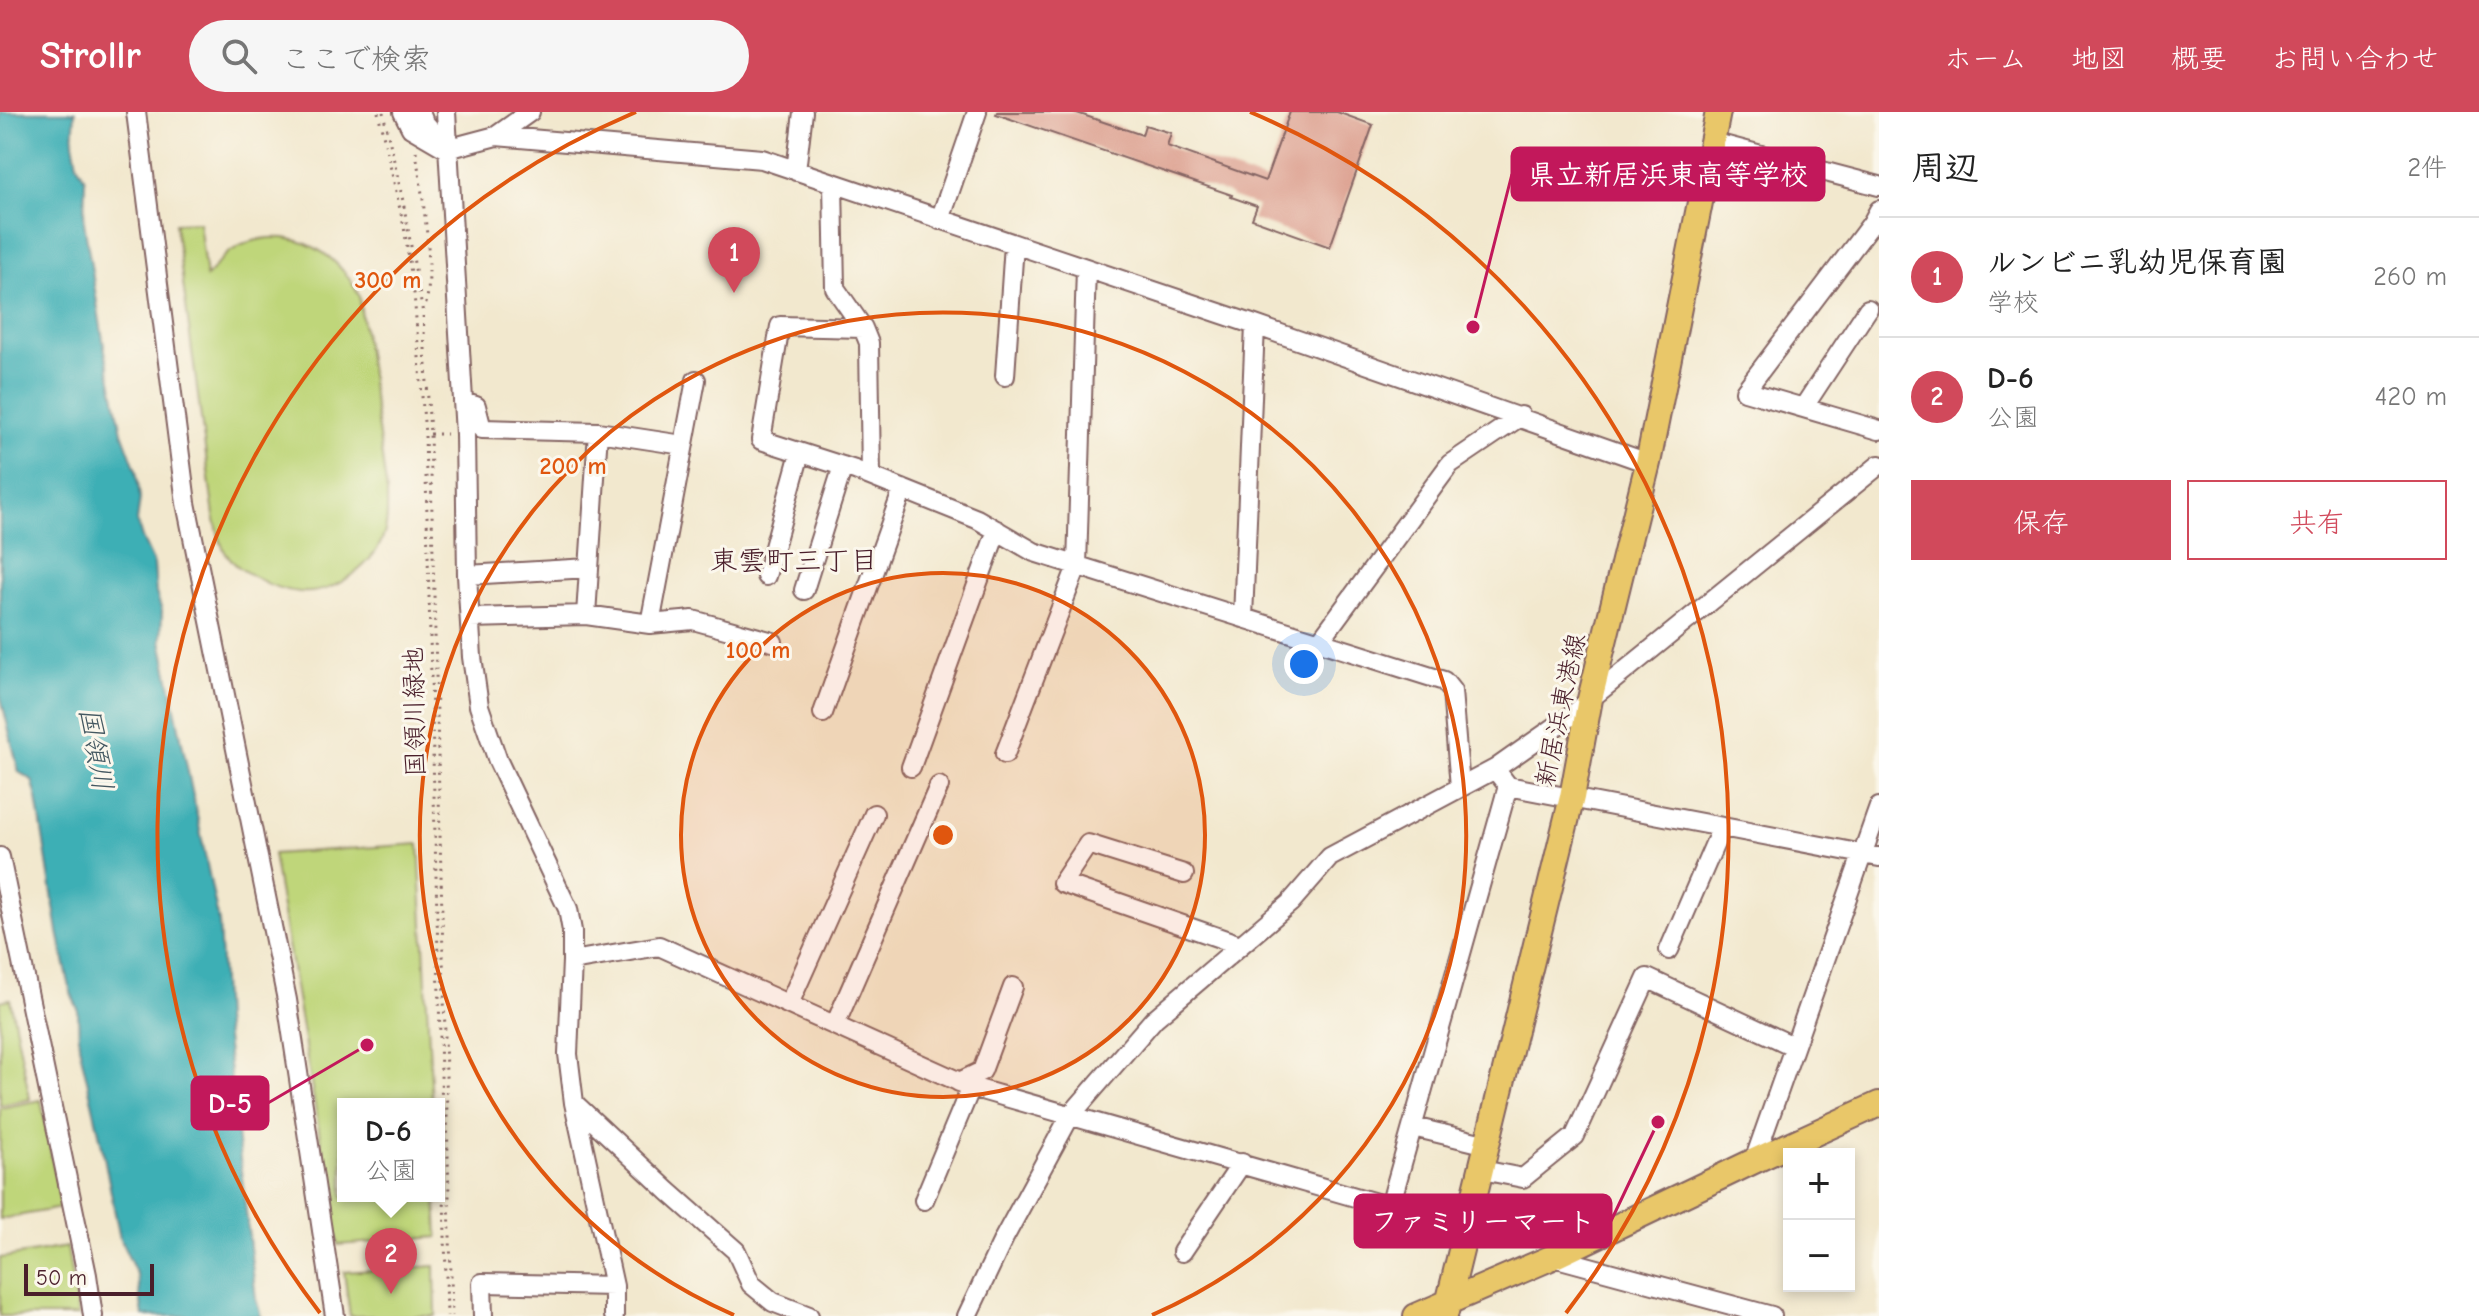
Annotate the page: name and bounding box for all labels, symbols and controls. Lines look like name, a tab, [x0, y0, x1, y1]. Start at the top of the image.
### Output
search box	[189, 20, 749, 92]
text: Strollr	[40, 34, 141, 78]
icon: search	[217, 34, 261, 78]
text: ここで検索	[281, 42, 431, 77]
text: ホーム	[1944, 43, 2027, 75]
text: 地図	[2071, 43, 2127, 75]
text: 概要	[2171, 43, 2227, 75]
text: お問い合わせ	[2271, 43, 2439, 75]
callout: 県立新居浜東高等学校	[1512, 148, 1824, 200]
text: 周辺	[1911, 148, 1979, 188]
text: 2件	[2407, 153, 2447, 183]
text: 県立新居浜東高等学校	[1528, 159, 1808, 191]
pin: 1	[708, 227, 760, 293]
text: ルンビニ乳幼児保育園	[1987, 245, 2287, 280]
text: 1	[1932, 262, 1942, 292]
text: 260 m	[2373, 262, 2447, 292]
text: 300 m	[355, 266, 421, 294]
text: 学校	[1987, 288, 2039, 318]
text: D-6	[1987, 361, 2034, 396]
text: 2	[1931, 382, 1943, 412]
text: 420 m	[2375, 382, 2447, 412]
text: 公園	[1987, 403, 2039, 433]
text: 200 m	[539, 452, 607, 480]
button: 保存	[1911, 480, 2171, 560]
button: 共有	[2187, 480, 2447, 560]
district label: 東雲町三丁目	[710, 545, 878, 577]
street label: 新居浜東港線	[1530, 631, 1592, 789]
text: 100 m	[726, 636, 790, 664]
your location	[1284, 644, 1324, 684]
street label: 国領川緑地	[399, 647, 431, 777]
water label: 国領川	[73, 705, 119, 793]
centre of rings	[929, 821, 957, 849]
callout: D-5	[192, 1077, 268, 1129]
text: D-5	[208, 1088, 252, 1120]
popup	[337, 1098, 445, 1202]
text: D-6	[365, 1114, 412, 1149]
map controls	[1783, 1148, 1855, 1292]
button: +	[1783, 1148, 1855, 1220]
text: 公園	[365, 1156, 417, 1186]
callout: ファミリーマート	[1355, 1195, 1611, 1247]
text: ファミリーマート	[1370, 1206, 1596, 1238]
button: −	[1783, 1220, 1855, 1292]
pin: 2	[365, 1228, 417, 1294]
scale bar	[24, 1260, 154, 1296]
text: 50 m	[36, 1265, 87, 1291]

